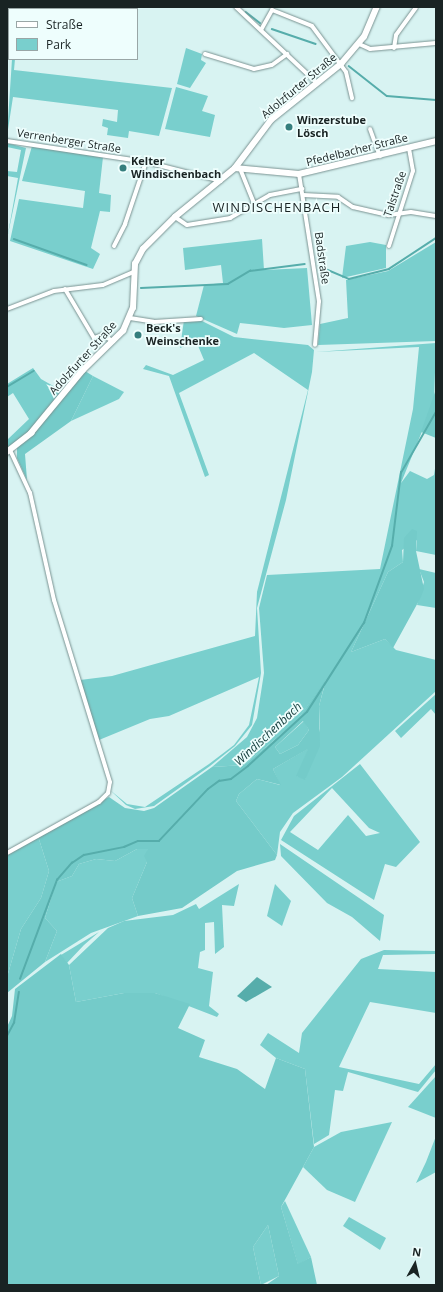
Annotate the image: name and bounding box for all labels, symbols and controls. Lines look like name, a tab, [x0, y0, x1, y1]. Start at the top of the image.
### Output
legend	[8, 8, 138, 60]
text: Straße	[46, 16, 83, 33]
text: Park	[46, 36, 71, 53]
street label: Adolzfurter Straße	[259, 51, 339, 121]
place label: Winzerstube Lösch	[297, 114, 366, 140]
marker: Winzerstube Lösch	[284, 122, 294, 132]
street label: Verrenberger Straße	[16, 126, 122, 156]
street label: Pfedelbacher Straße	[305, 131, 409, 169]
place label: Kelter Windischenbach	[131, 155, 221, 181]
marker: Kelter Windischenbach	[118, 163, 128, 173]
street label: Talstraße	[381, 169, 409, 219]
district label: WINDISCHENBACH	[213, 199, 341, 215]
street label: Badstraße	[312, 231, 332, 285]
street label: Adolzfurter Straße	[47, 319, 119, 397]
place label: Beck's Weinschenke	[146, 322, 219, 348]
marker: Beck's Weinschenke	[133, 330, 143, 340]
water label: Windischenbach	[231, 699, 305, 769]
north arrow	[395, 1244, 435, 1284]
text: N	[411, 1244, 422, 1260]

